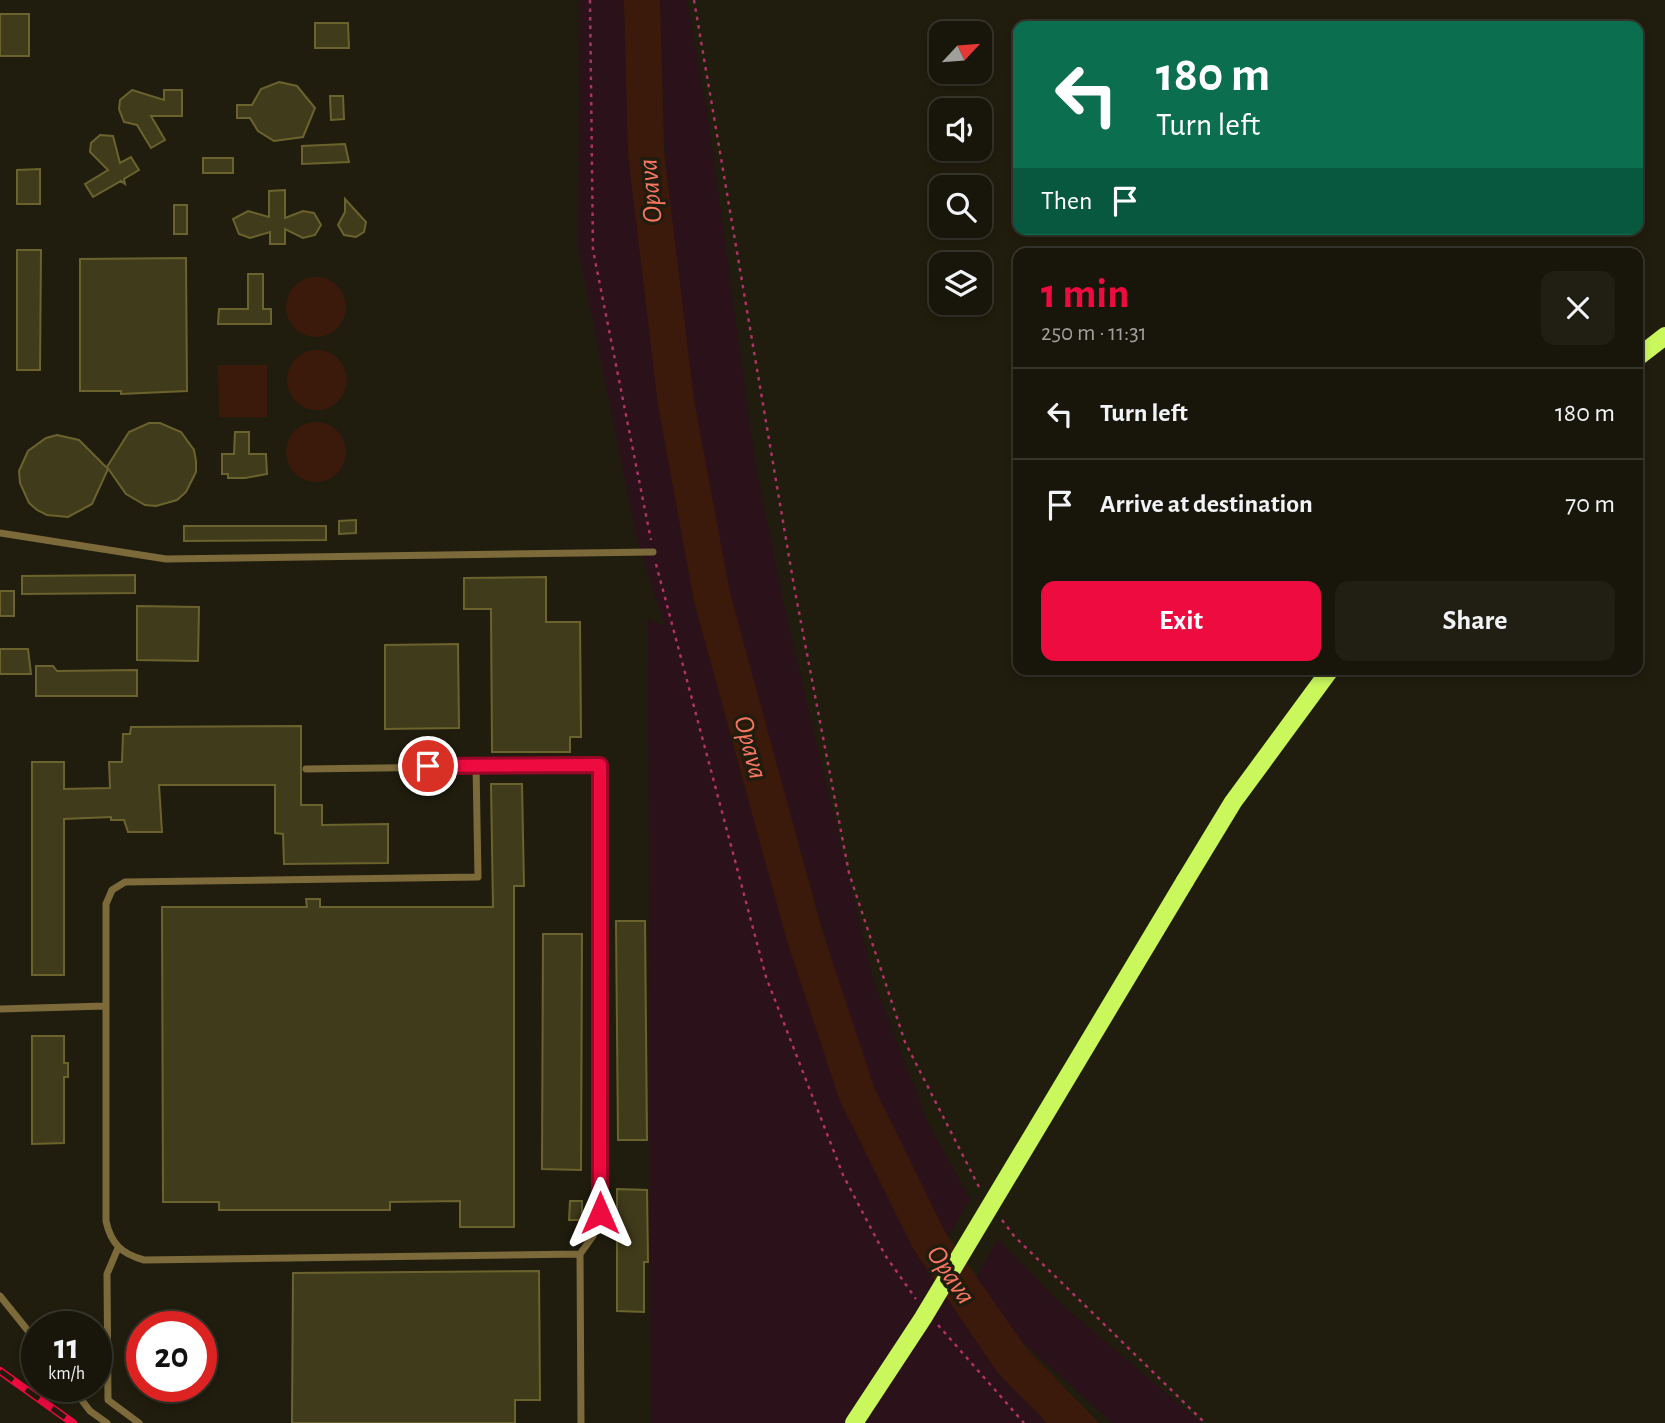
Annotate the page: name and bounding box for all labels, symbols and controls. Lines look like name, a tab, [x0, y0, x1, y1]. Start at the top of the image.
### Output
north arrow	[929, 21, 992, 84]
map controls	[929, 21, 992, 315]
icon: left	[1041, 49, 1132, 140]
text: 180 m	[1156, 51, 1270, 100]
button: sound	[929, 98, 992, 161]
text: Turn left	[1156, 109, 1260, 141]
water label: Opava	[634, 158, 668, 224]
button: search	[929, 175, 992, 238]
icon: arrive	[1106, 182, 1144, 220]
text: Then	[1041, 188, 1092, 214]
button: layers	[929, 252, 992, 315]
button: close	[1541, 271, 1615, 345]
text: 1 min	[1041, 273, 1130, 315]
text: 250 m · 11:31	[1041, 322, 1147, 345]
icon: left	[1041, 395, 1079, 433]
text: Turn left	[1100, 400, 1188, 426]
text: 180 m	[1555, 400, 1615, 426]
icon: arrive	[1041, 486, 1079, 524]
text: Arrive at destination	[1100, 491, 1313, 517]
text: 70 m	[1565, 491, 1615, 517]
button: Exit	[1041, 581, 1321, 661]
button: Share	[1335, 581, 1615, 661]
water label: Opava	[728, 713, 772, 782]
pin	[398, 736, 458, 796]
icon: arrive	[409, 747, 447, 785]
position arrow	[563, 1176, 637, 1250]
water label: Opava	[921, 1241, 980, 1310]
speed limit sign: 20	[126, 1311, 217, 1402]
text: 11	[54, 1330, 79, 1365]
text: km/h	[48, 1365, 85, 1383]

